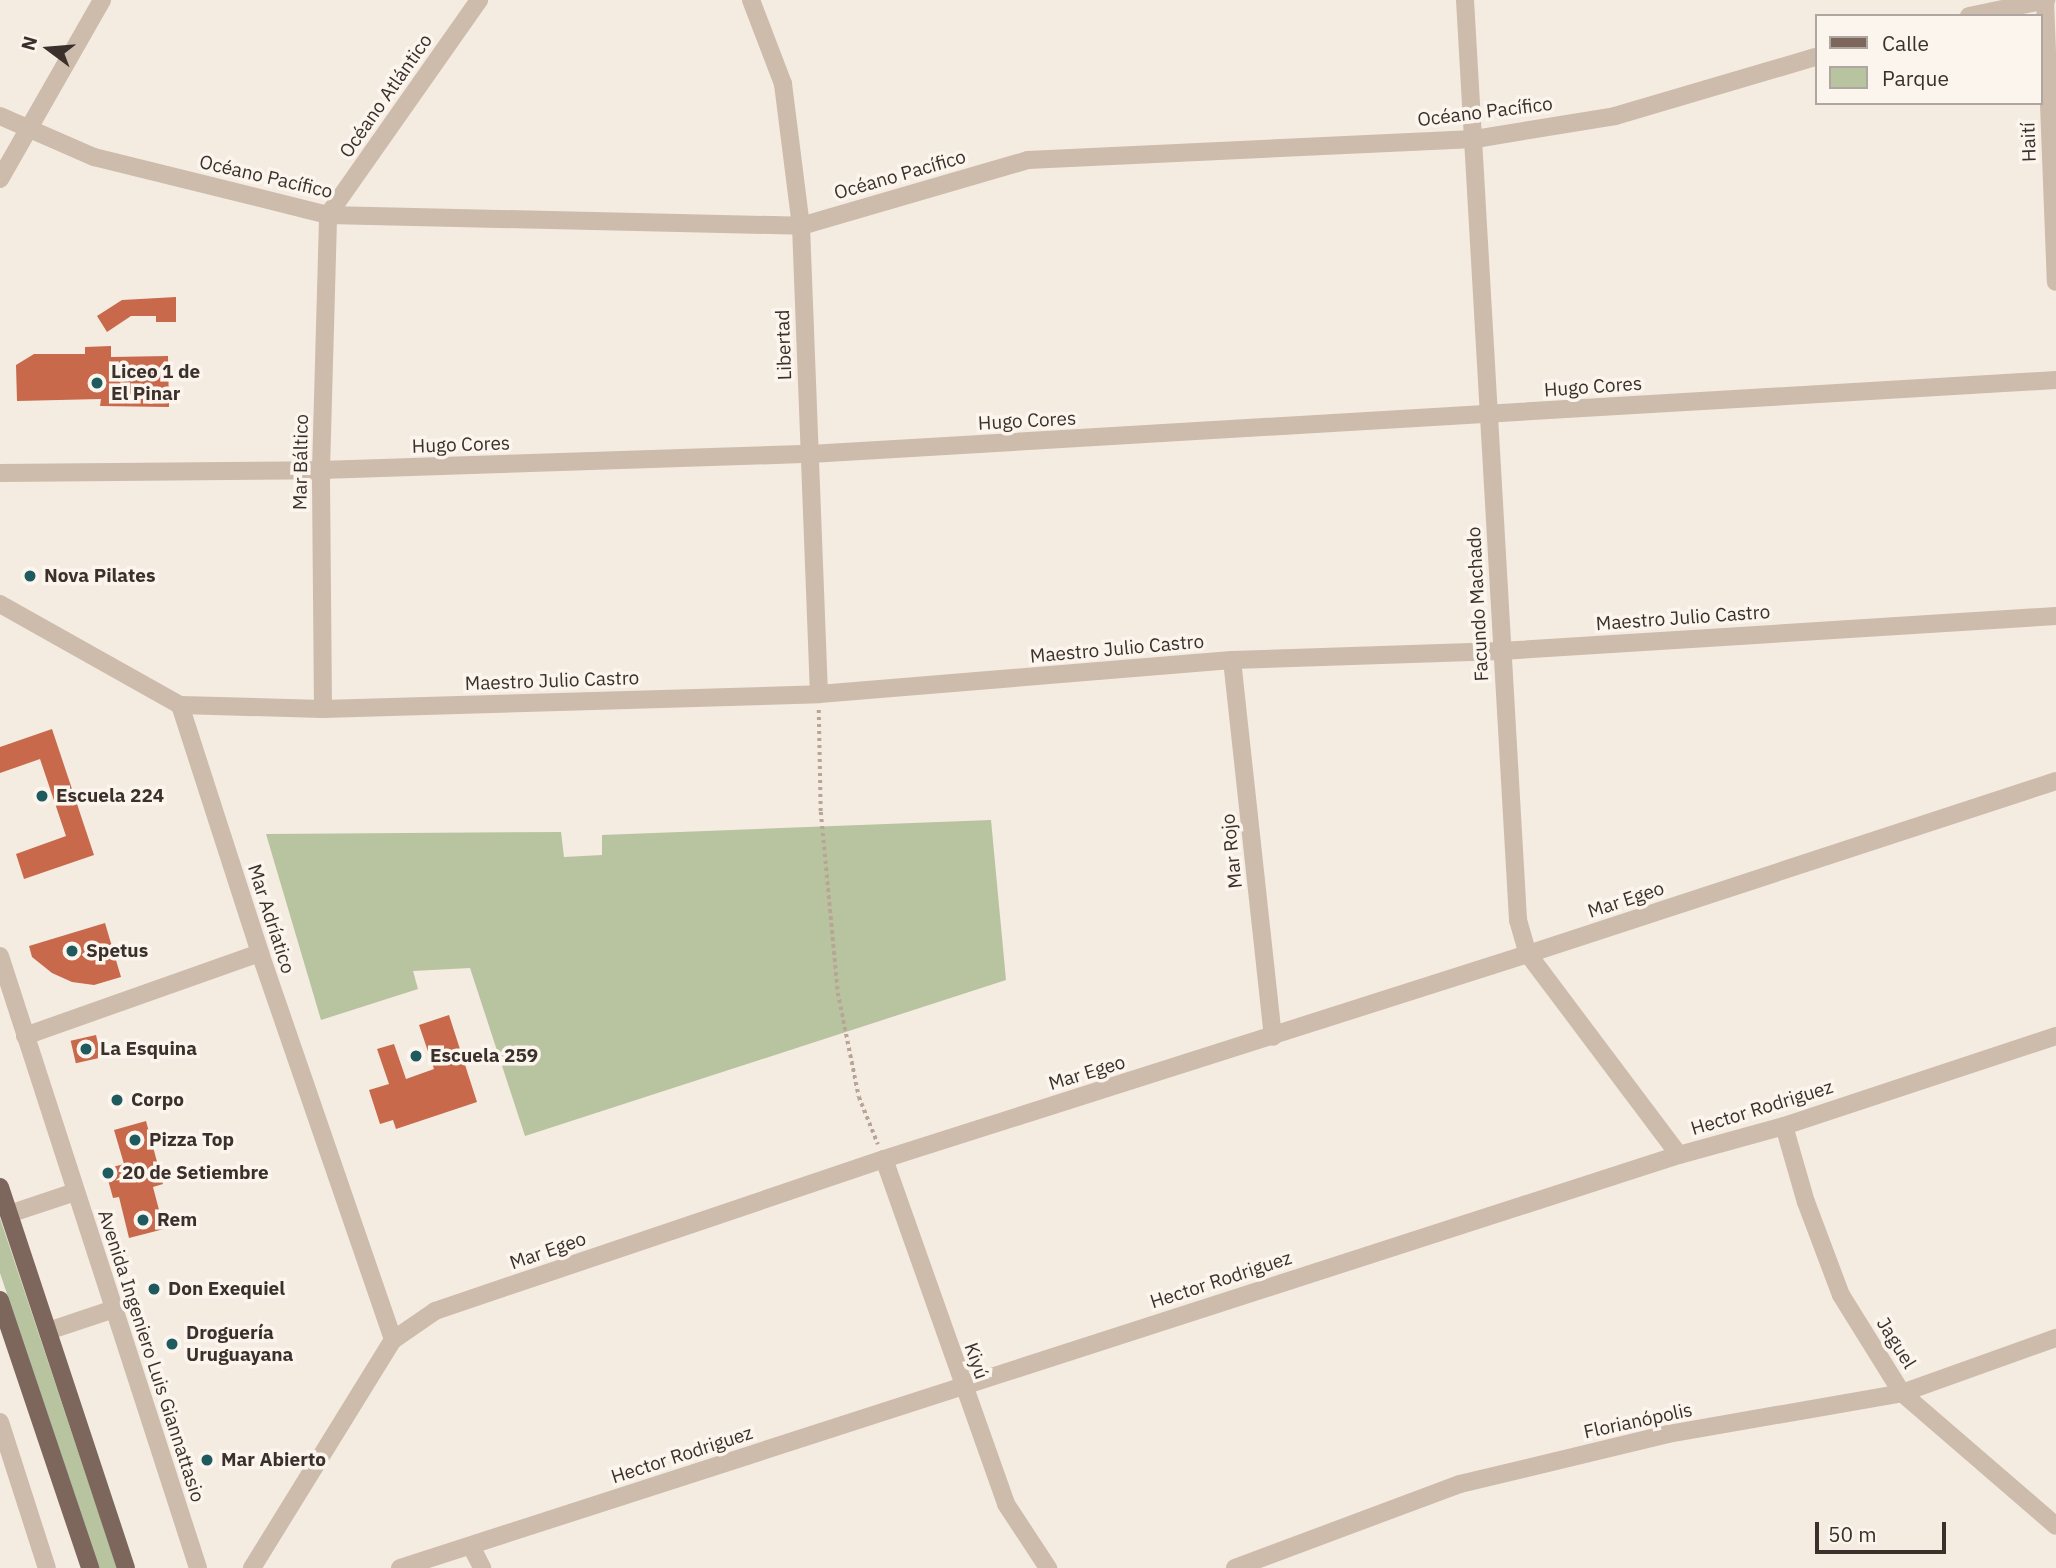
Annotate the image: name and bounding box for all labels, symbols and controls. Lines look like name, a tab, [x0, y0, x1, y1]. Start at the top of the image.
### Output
north arrow	[14, 14, 84, 84]
legend	[1814, 14, 2042, 105]
text: Calle	[1882, 29, 1929, 57]
street label: Océano Atlántico	[335, 30, 437, 162]
text: N	[15, 33, 42, 53]
text: Parque	[1882, 64, 1949, 92]
street label: Océano Pacífico	[1416, 92, 1554, 132]
street label: Haití	[2017, 122, 2041, 162]
street label: Océano Pacífico	[831, 145, 969, 205]
street label: Océano Pacífico	[197, 151, 335, 203]
street label: Libertad	[771, 309, 797, 381]
place label: Liceo 1 de El Pinar	[111, 361, 200, 405]
street label: Hugo Cores	[1543, 372, 1643, 402]
marker: Liceo 1 de El Pinar	[89, 375, 105, 391]
street label: Hugo Cores	[977, 407, 1077, 435]
street label: Mar Báltico	[289, 414, 313, 510]
street label: Hugo Cores	[411, 432, 511, 458]
street label: Facundo Machado	[1463, 526, 1493, 682]
place label: Nova Pilates	[44, 565, 155, 587]
marker: Nova Pilates	[22, 568, 38, 584]
street label: Maestro Julio Castro	[1595, 601, 1771, 635]
street label: Maestro Julio Castro	[1029, 630, 1205, 668]
street label: Maestro Julio Castro	[464, 667, 640, 695]
place label: Escuela 224	[56, 785, 164, 807]
marker: Escuela 224	[34, 788, 50, 804]
street label: Mar Rojo	[1217, 813, 1247, 889]
street label: Mar Adríatico	[243, 861, 299, 977]
street label: Mar Egeo	[1585, 877, 1667, 923]
place label: Spetus	[86, 940, 148, 962]
marker: Spetus	[64, 943, 80, 959]
place label: La Esquina	[100, 1038, 197, 1060]
marker: La Esquina	[78, 1041, 94, 1057]
place label: Escuela 259	[430, 1045, 538, 1067]
marker: Escuela 259	[408, 1048, 424, 1064]
street label: Mar Egeo	[1046, 1051, 1128, 1095]
street label: Hector Rodriguez	[1688, 1076, 1836, 1140]
place label: Corpo	[131, 1089, 184, 1111]
marker: Corpo	[109, 1092, 125, 1108]
place label: Pizza Top	[149, 1129, 234, 1151]
marker: Pizza Top	[127, 1132, 143, 1148]
place label: 20 de Setiembre	[122, 1162, 269, 1184]
marker: 20 de Setiembre	[100, 1165, 116, 1181]
street label: Avenida Ingeniero Luis Giannattasio	[93, 1207, 209, 1505]
place label: Rem	[157, 1209, 197, 1231]
marker: Rem	[135, 1212, 151, 1228]
street label: Mar Egeo	[507, 1227, 589, 1275]
street label: Hector Rodriguez	[1147, 1246, 1295, 1314]
place label: Don Exequiel	[168, 1278, 285, 1300]
marker: Don Exequiel	[146, 1281, 162, 1297]
street label: Jaguel	[1871, 1313, 1921, 1373]
place label: Droguería Uruguayana	[186, 1322, 293, 1366]
marker: Droguería Uruguayana	[164, 1336, 180, 1352]
street label: Kiyú	[959, 1340, 993, 1382]
street label: Florianópolis	[1582, 1398, 1694, 1444]
street label: Hector Rodriguez	[608, 1421, 756, 1489]
place label: Mar Abierto	[221, 1449, 326, 1471]
marker: Mar Abierto	[199, 1452, 215, 1468]
scale bar	[1818, 1508, 1949, 1552]
text: 50 m	[1828, 1520, 1877, 1548]

